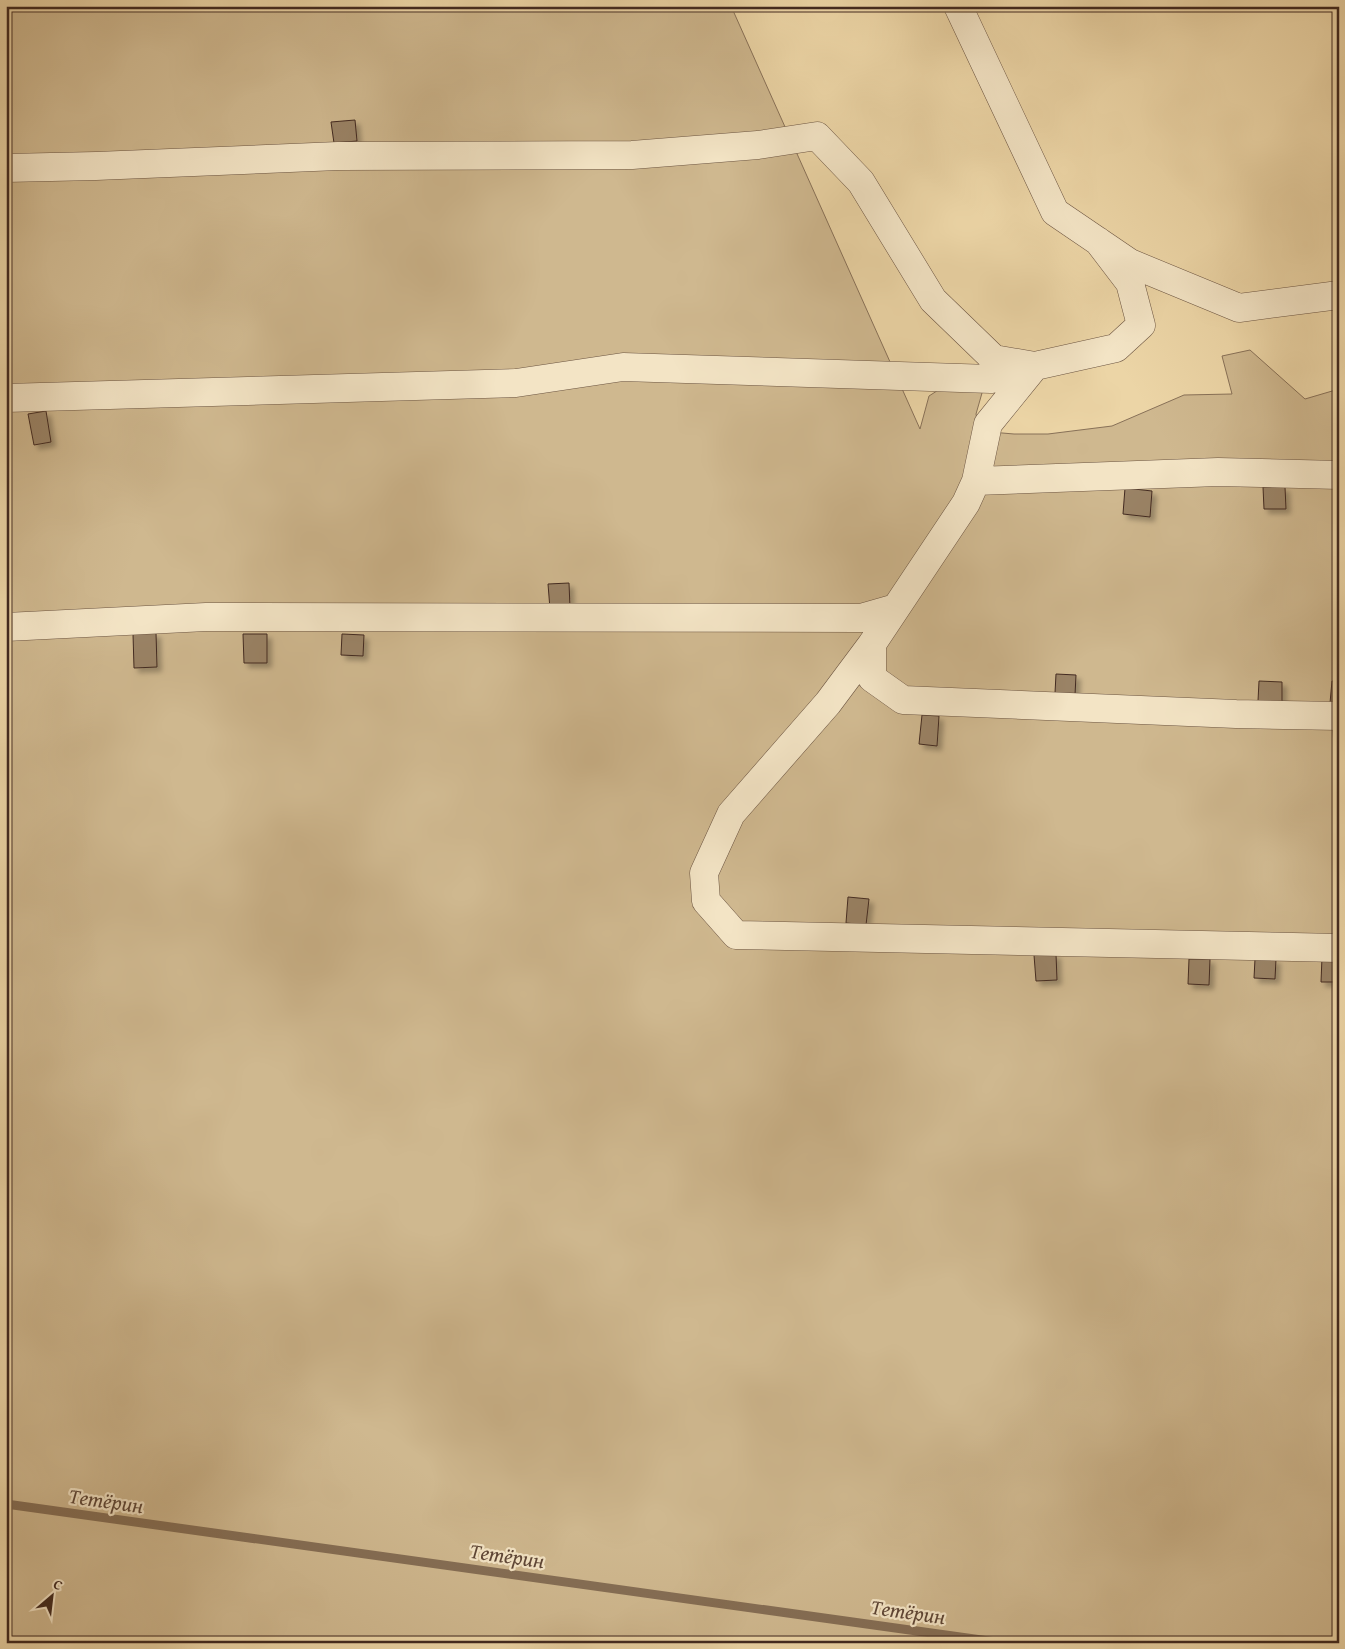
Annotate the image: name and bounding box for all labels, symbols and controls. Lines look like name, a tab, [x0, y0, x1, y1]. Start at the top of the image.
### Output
water label: Тетёрин	[67, 1480, 146, 1521]
water label: Тетёрин	[468, 1535, 547, 1576]
north arrow	[28, 1572, 78, 1622]
text: С	[50, 1574, 66, 1595]
water label: Тетёрин	[869, 1591, 948, 1632]

